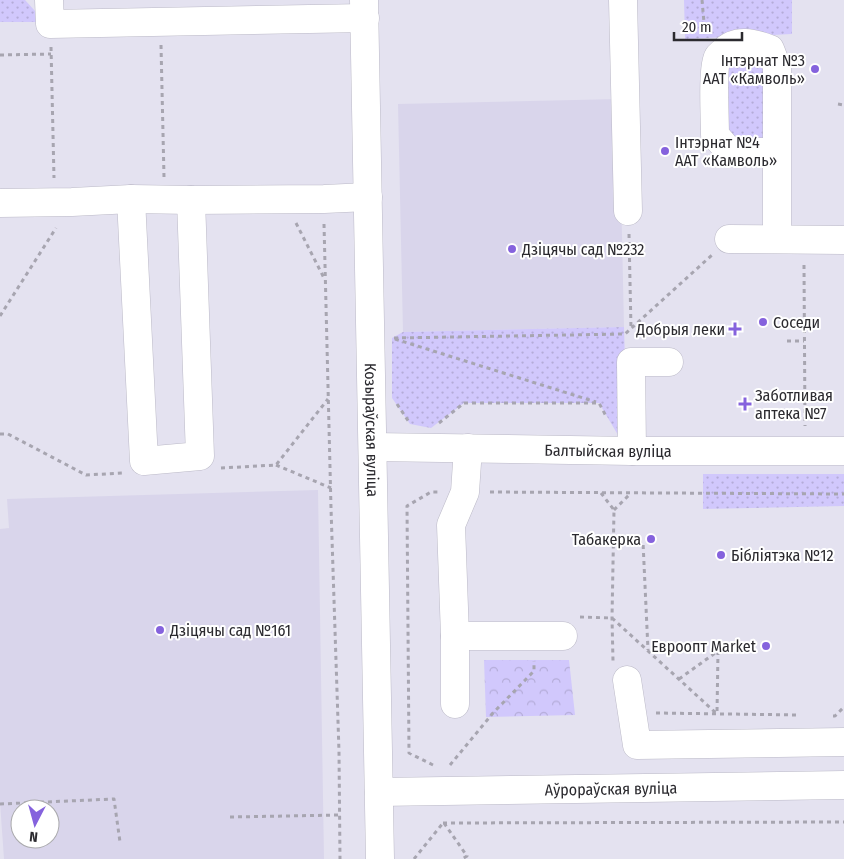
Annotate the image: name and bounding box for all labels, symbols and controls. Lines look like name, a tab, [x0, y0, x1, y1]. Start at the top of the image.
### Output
scale bar	[674, 10, 742, 42]
text: 20 m	[682, 18, 712, 36]
place label: Інтэрнат №3 ААТ «Камволь»	[703, 51, 805, 88]
marker: Інтэрнат №3 ААТ «Камволь»	[809, 63, 821, 75]
place label: Інтэрнат №4 ААТ «Камволь»	[675, 133, 777, 170]
marker: Інтэрнат №4 ААТ «Камволь»	[659, 145, 671, 157]
place label: Дзіцячы сад №232	[521, 240, 644, 259]
marker: Дзіцячы сад №232	[506, 243, 518, 255]
place label: Соседи	[773, 313, 820, 332]
marker: Соседи	[757, 316, 769, 328]
place label: Добрыя леки	[635, 320, 725, 339]
marker: Добрыя леки	[729, 323, 741, 335]
street label: Козыраўская вуліца	[361, 363, 382, 497]
place label: Заботливая аптека №7	[755, 386, 833, 423]
marker: Заботливая аптека №7	[739, 398, 751, 410]
street label: Балтыйская вуліца	[544, 441, 672, 461]
place label: Табакерка	[572, 530, 641, 549]
marker: Табакерка	[645, 533, 657, 545]
place label: Бібліятэка №12	[731, 546, 834, 565]
marker: Бібліятэка №12	[715, 549, 727, 561]
place label: Дзіцячы сад №161	[169, 621, 291, 640]
marker: Дзіцячы сад №161	[154, 624, 166, 636]
place label: Евроопт Market	[651, 637, 757, 656]
marker: Евроопт Market	[760, 640, 772, 652]
street label: Аўрораўская вуліца	[545, 779, 678, 800]
north arrow	[10, 799, 60, 849]
text: N	[29, 828, 39, 845]

